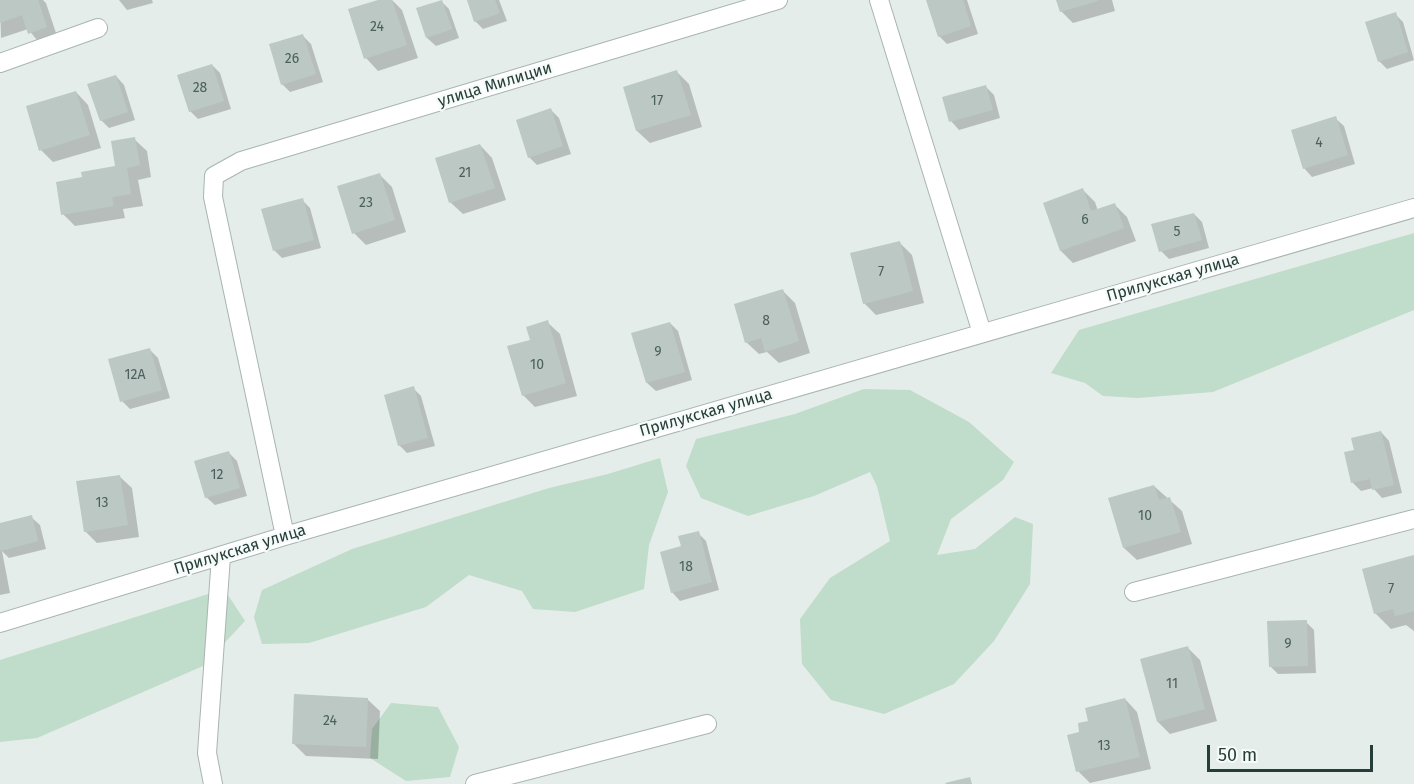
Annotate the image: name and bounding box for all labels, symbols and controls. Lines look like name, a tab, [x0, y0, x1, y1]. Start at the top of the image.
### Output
house number: 24	[370, 19, 384, 35]
house number: 26	[285, 51, 299, 67]
street label: улица Милиции	[436, 59, 554, 111]
house number: 28	[193, 80, 207, 96]
house number: 17	[651, 93, 663, 109]
house number: 4	[1315, 135, 1323, 151]
house number: 21	[459, 165, 471, 181]
house number: 23	[359, 195, 373, 211]
house number: 6	[1081, 212, 1089, 228]
house number: 5	[1173, 224, 1181, 240]
street label: Прилукская улица	[1104, 250, 1242, 306]
house number: 7	[878, 264, 884, 280]
house number: 8	[762, 313, 770, 329]
house number: 9	[654, 344, 662, 360]
house number: 10	[530, 357, 544, 373]
house number: 12А	[124, 367, 146, 383]
street label: Прилукская улица	[637, 385, 775, 441]
house number: 12	[211, 467, 223, 483]
house number: 13	[95, 495, 109, 511]
house number: 10	[1138, 508, 1152, 524]
street label: Прилукская улица	[172, 521, 308, 579]
house number: 18	[679, 559, 693, 575]
house number: 7	[1388, 581, 1394, 597]
house number: 9	[1284, 636, 1292, 652]
house number: 11	[1166, 676, 1178, 692]
house number: 24	[323, 713, 337, 729]
scale bar	[1210, 733, 1376, 771]
house number: 13	[1097, 738, 1111, 754]
text: 50 m	[1218, 744, 1257, 766]

